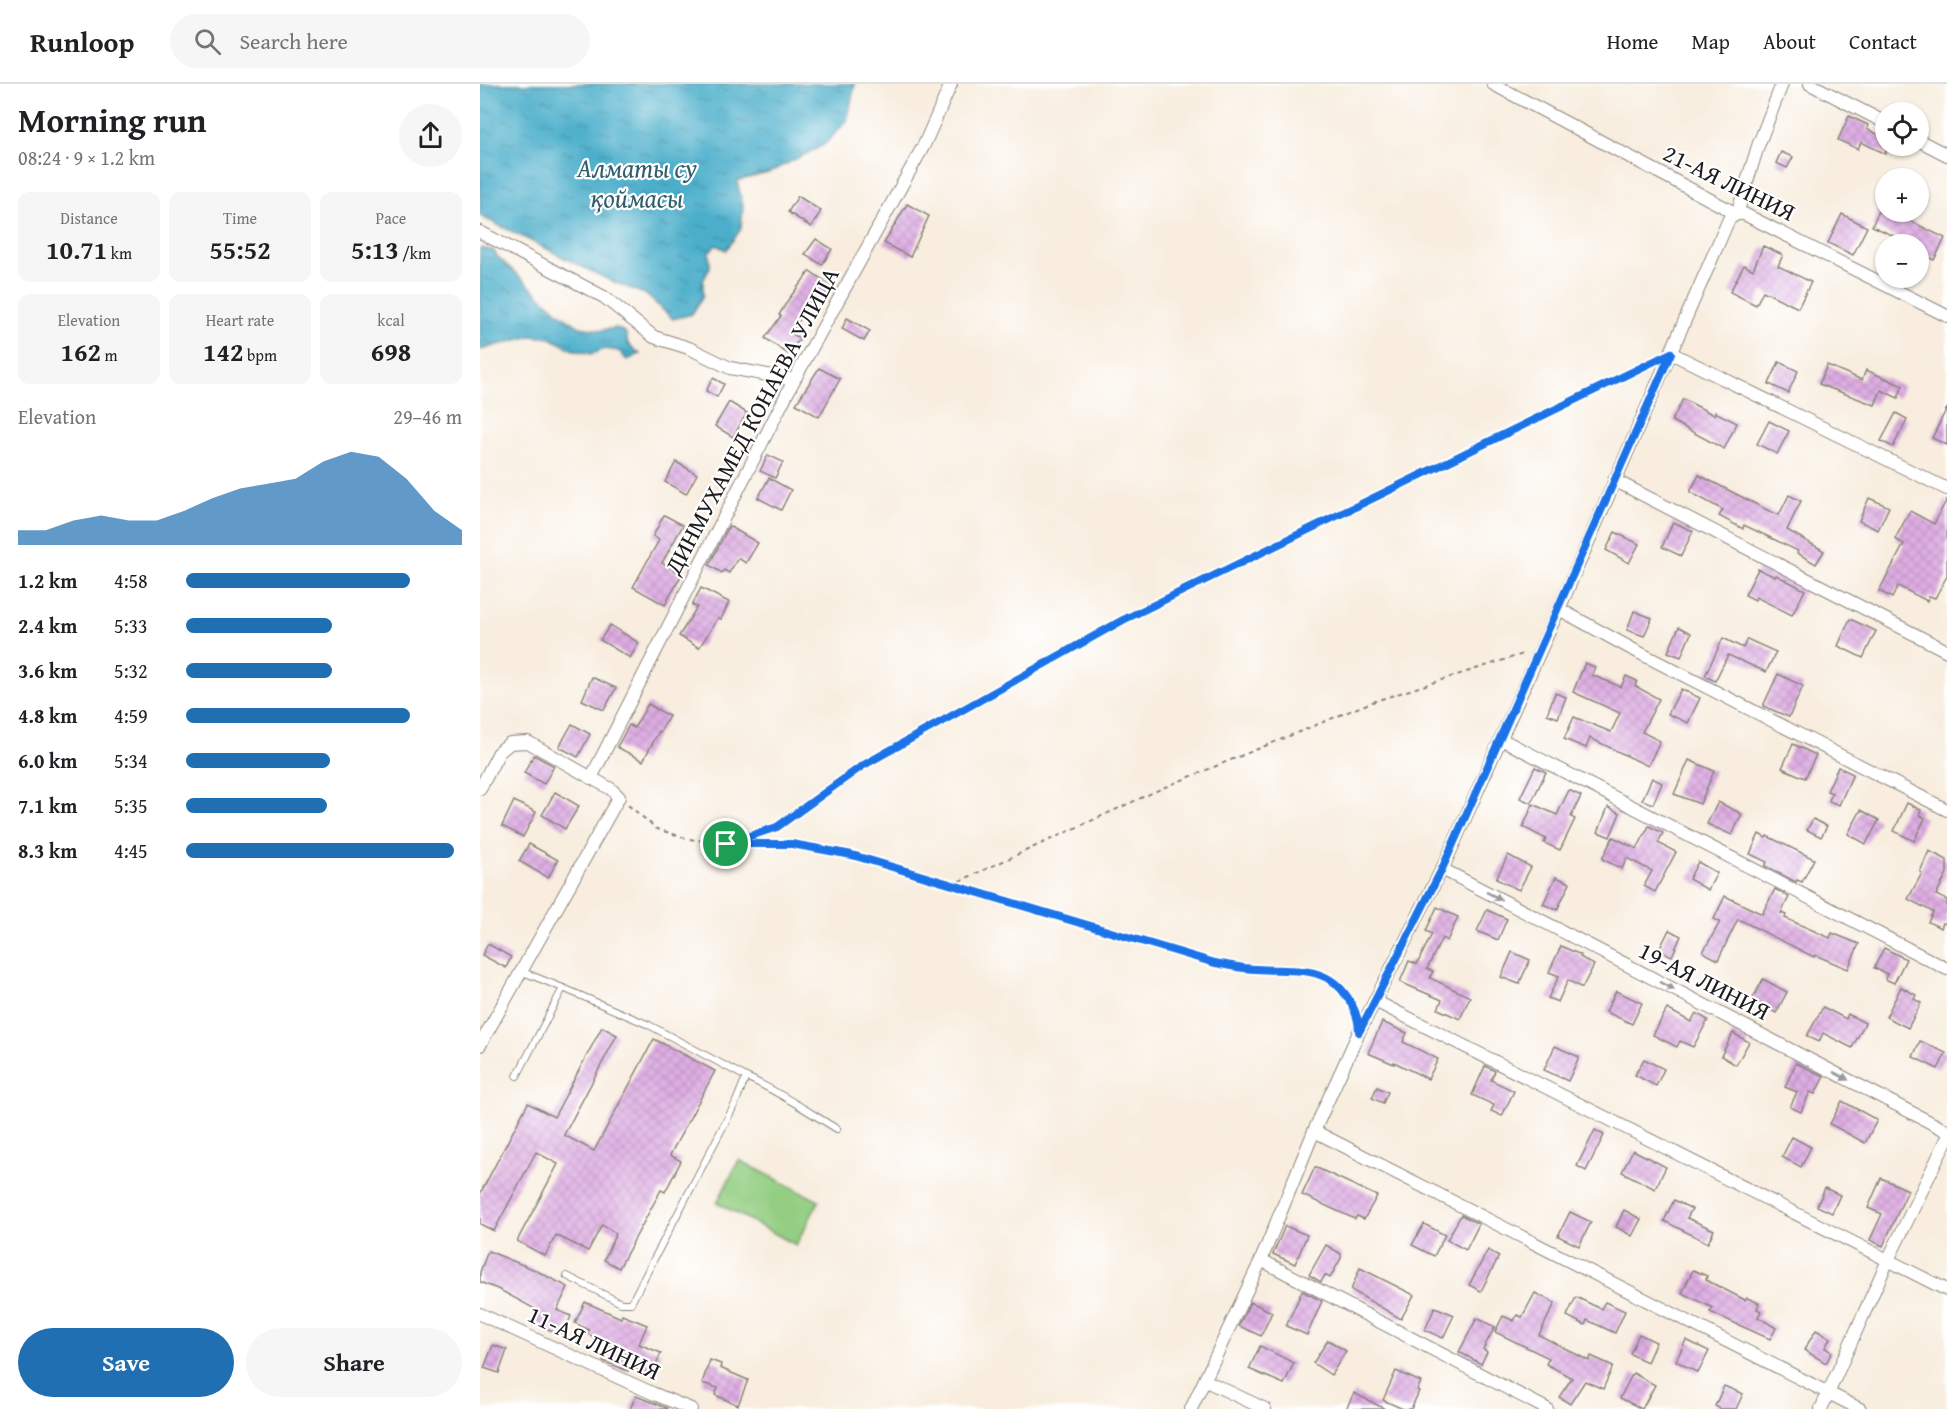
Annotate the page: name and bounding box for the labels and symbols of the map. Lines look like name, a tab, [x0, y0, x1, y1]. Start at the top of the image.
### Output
street label: 21-АЯ ЛИНИЯ	[1657, 136, 1801, 230]
water label: Алматы су қоймасы	[576, 148, 697, 217]
street label: ДИНМУХАМЕД КОНАЕВА УЛИЦА	[655, 261, 848, 581]
pin	[700, 818, 751, 869]
one-way arrow	[1486, 892, 1503, 901]
street label: 19-АЯ ЛИНИЯ	[1633, 933, 1776, 1029]
one-way arrow	[1659, 981, 1676, 991]
one-way arrow	[1832, 1071, 1849, 1080]
street label: 11-АЯ ЛИНИЯ	[522, 1296, 666, 1389]

